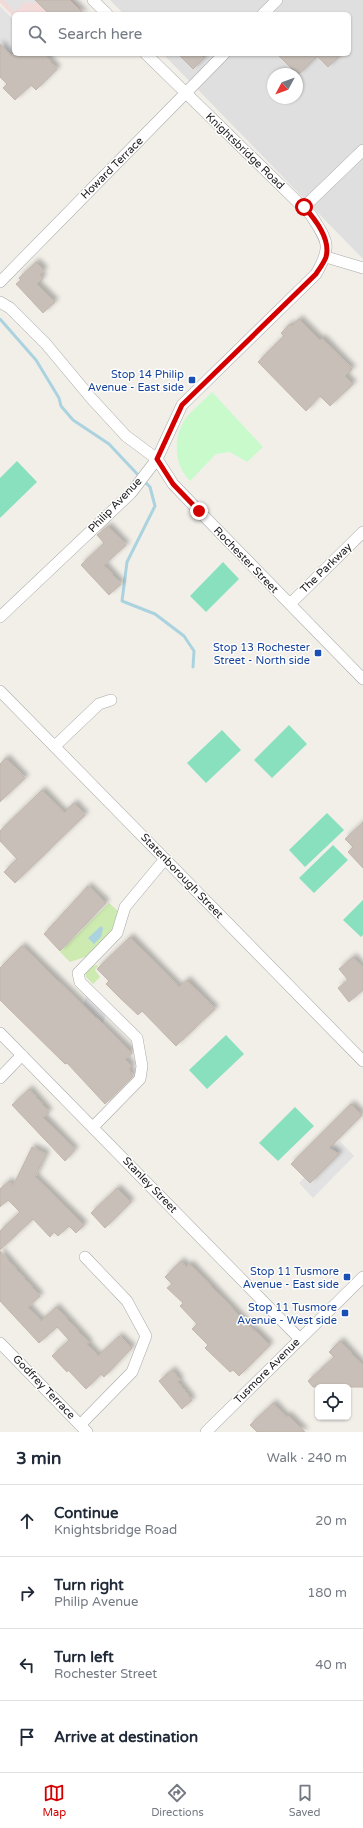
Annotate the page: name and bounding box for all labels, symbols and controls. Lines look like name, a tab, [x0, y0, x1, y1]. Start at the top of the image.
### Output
search box	[12, 12, 351, 56]
icon: search	[26, 23, 48, 45]
text: Search here	[58, 25, 142, 43]
north arrow	[267, 68, 303, 104]
street label: Knightsbridge Road	[203, 110, 287, 192]
street label: Howard Terrace	[78, 134, 146, 202]
route start	[295, 198, 313, 216]
place label: Stop 14 Philip Avenue - East side	[88, 368, 184, 394]
marker: Stop 14 Philip Avenue - East side	[187, 375, 197, 385]
street label: Philip Avenue	[86, 475, 144, 535]
route end	[190, 502, 208, 520]
street label: Rochester Street	[211, 524, 281, 596]
street label: The Parkway	[298, 540, 355, 596]
place label: Stop 13 Rochester Street - North side	[213, 641, 311, 667]
marker: Stop 13 Rochester Street - North side	[313, 648, 323, 658]
street label: Statenborough Street	[138, 831, 226, 921]
street label: Stanley Street	[120, 1154, 180, 1216]
place label: Stop 11 Tusmore Avenue - East side	[243, 1265, 339, 1291]
marker: Stop 11 Tusmore Avenue - East side	[342, 1272, 352, 1282]
place label: Stop 11 Tusmore Avenue - West side	[237, 1301, 337, 1327]
marker: Stop 11 Tusmore Avenue - West side	[340, 1308, 350, 1318]
street label: Tusmore Avenue	[232, 1336, 302, 1406]
street label: Godfrey Terrace	[10, 1352, 78, 1422]
map controls	[315, 1384, 351, 1420]
button: locate	[315, 1384, 351, 1420]
text: 3 min	[16, 1448, 61, 1469]
text: Walk · 240 m	[267, 1450, 347, 1466]
text: Continue	[54, 1504, 118, 1522]
icon: ahead	[16, 1510, 38, 1532]
text: 20 m	[315, 1513, 347, 1529]
text: Knightsbridge Road	[54, 1522, 177, 1538]
text: Turn right	[54, 1576, 124, 1594]
icon: right	[16, 1582, 38, 1604]
text: 180 m	[307, 1585, 347, 1601]
text: Philip Avenue	[54, 1594, 138, 1610]
text: Turn left	[54, 1648, 114, 1666]
icon: left	[16, 1654, 38, 1676]
text: 40 m	[315, 1657, 347, 1673]
text: Rochester Street	[54, 1666, 157, 1682]
icon: arrive	[16, 1726, 38, 1748]
text: Arrive at destination	[54, 1728, 198, 1746]
tab: Map	[42, 1782, 66, 1819]
tab: Directions	[151, 1782, 204, 1819]
tab: Saved	[289, 1782, 321, 1819]

